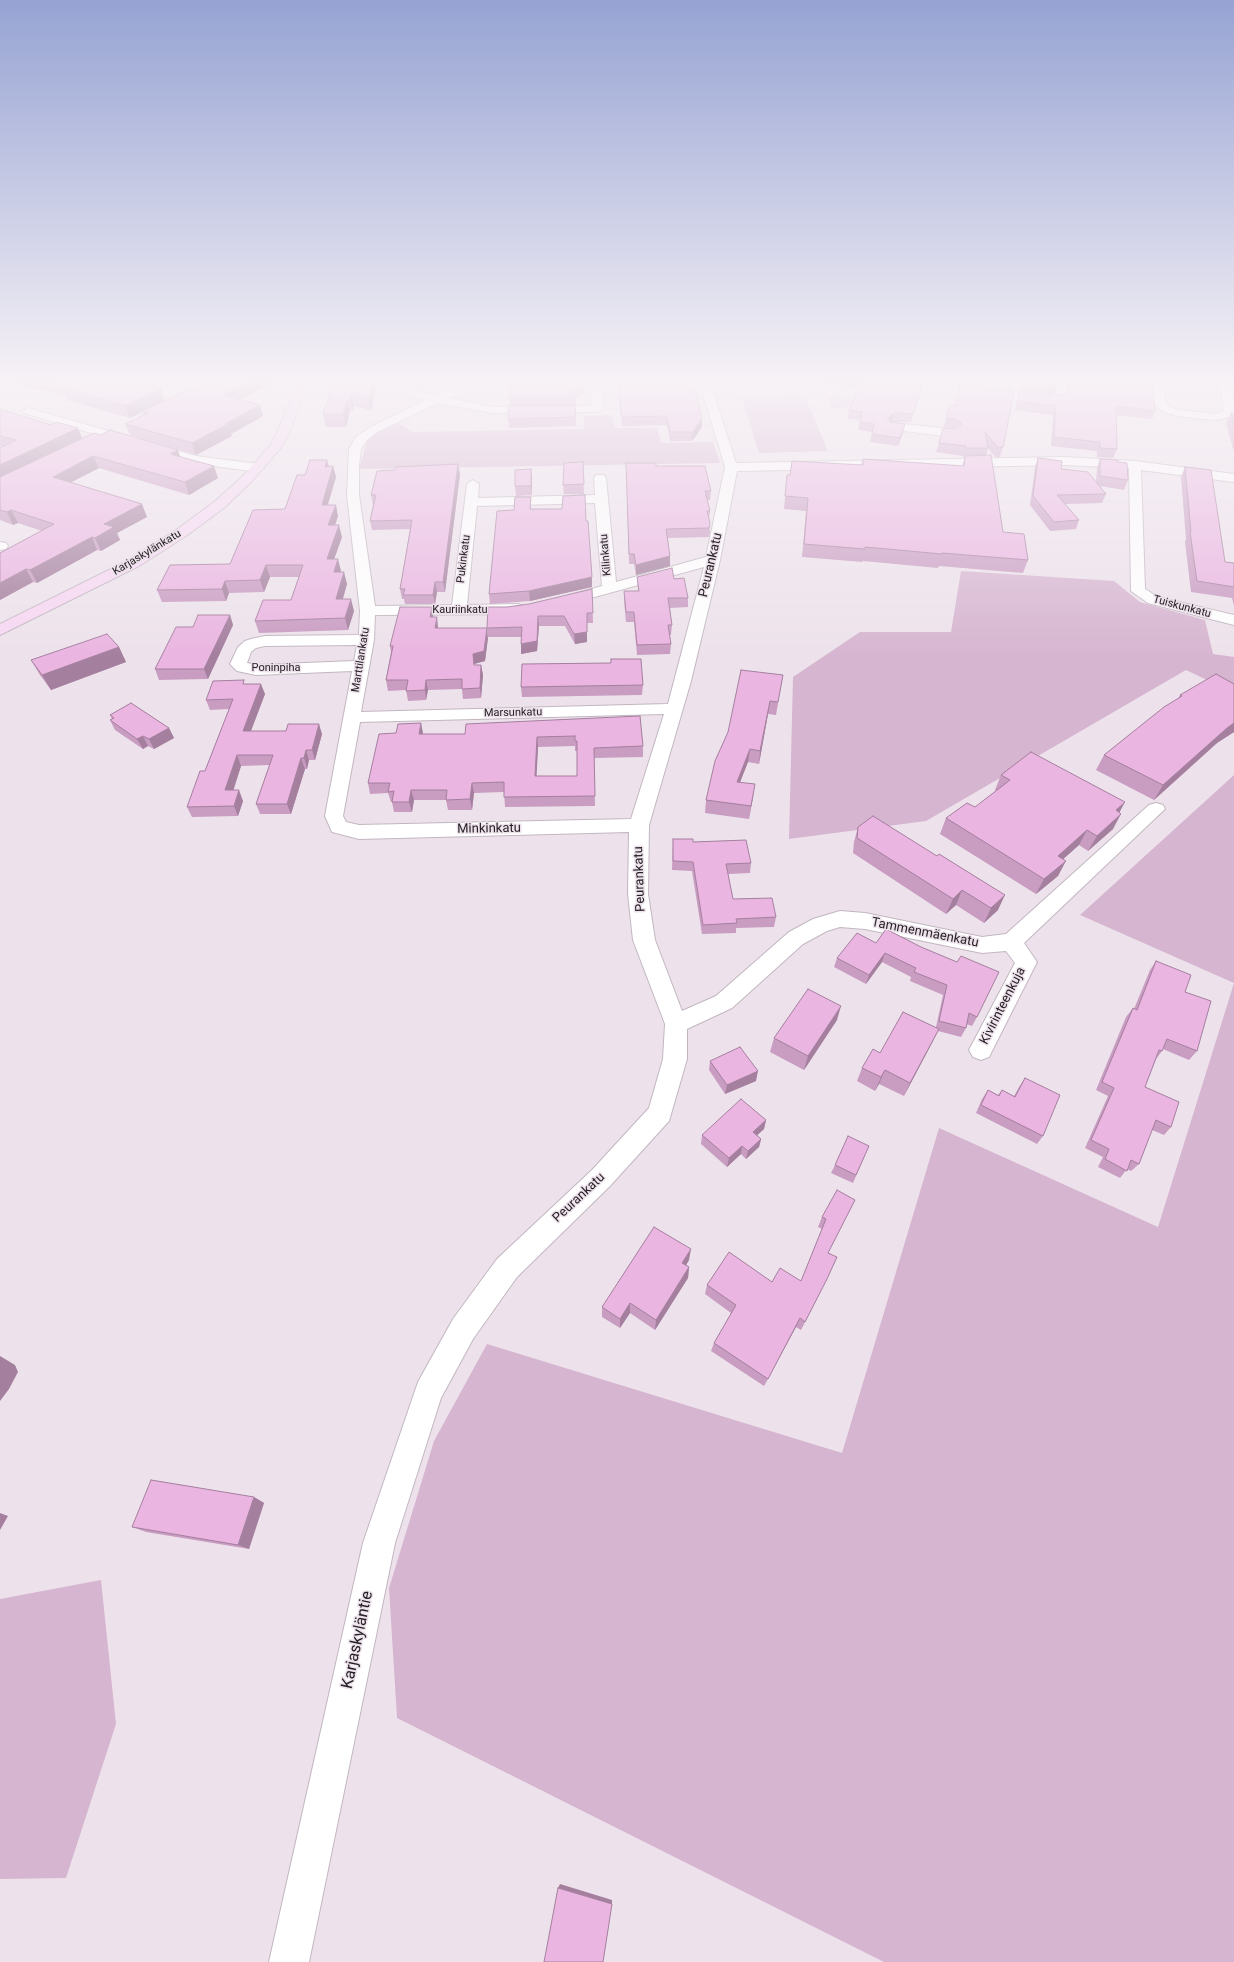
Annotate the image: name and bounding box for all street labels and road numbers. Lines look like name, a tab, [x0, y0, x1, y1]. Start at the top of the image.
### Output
street label: Karjaskylänkatu	[110, 527, 184, 579]
street label: Peurankatu	[696, 531, 726, 599]
street label: Kilinkatu	[598, 533, 614, 577]
street label: Pukinkatu	[454, 534, 474, 584]
street label: Tuiskunkatu	[1152, 593, 1212, 621]
street label: Kauriinkatu	[432, 603, 488, 617]
street label: Marttilankatu	[349, 627, 373, 693]
street label: Poninpiha	[252, 661, 300, 675]
street label: Marsunkatu	[484, 706, 542, 720]
street label: Minkinkatu	[457, 821, 521, 837]
street label: Peurankatu	[631, 846, 649, 912]
street label: Tammenmäenkatu	[870, 915, 980, 951]
street label: Kivirinteenkuja	[977, 965, 1029, 1047]
street label: Peurankatu	[550, 1170, 608, 1226]
street label: Karjaskyläntie	[338, 1589, 378, 1691]

